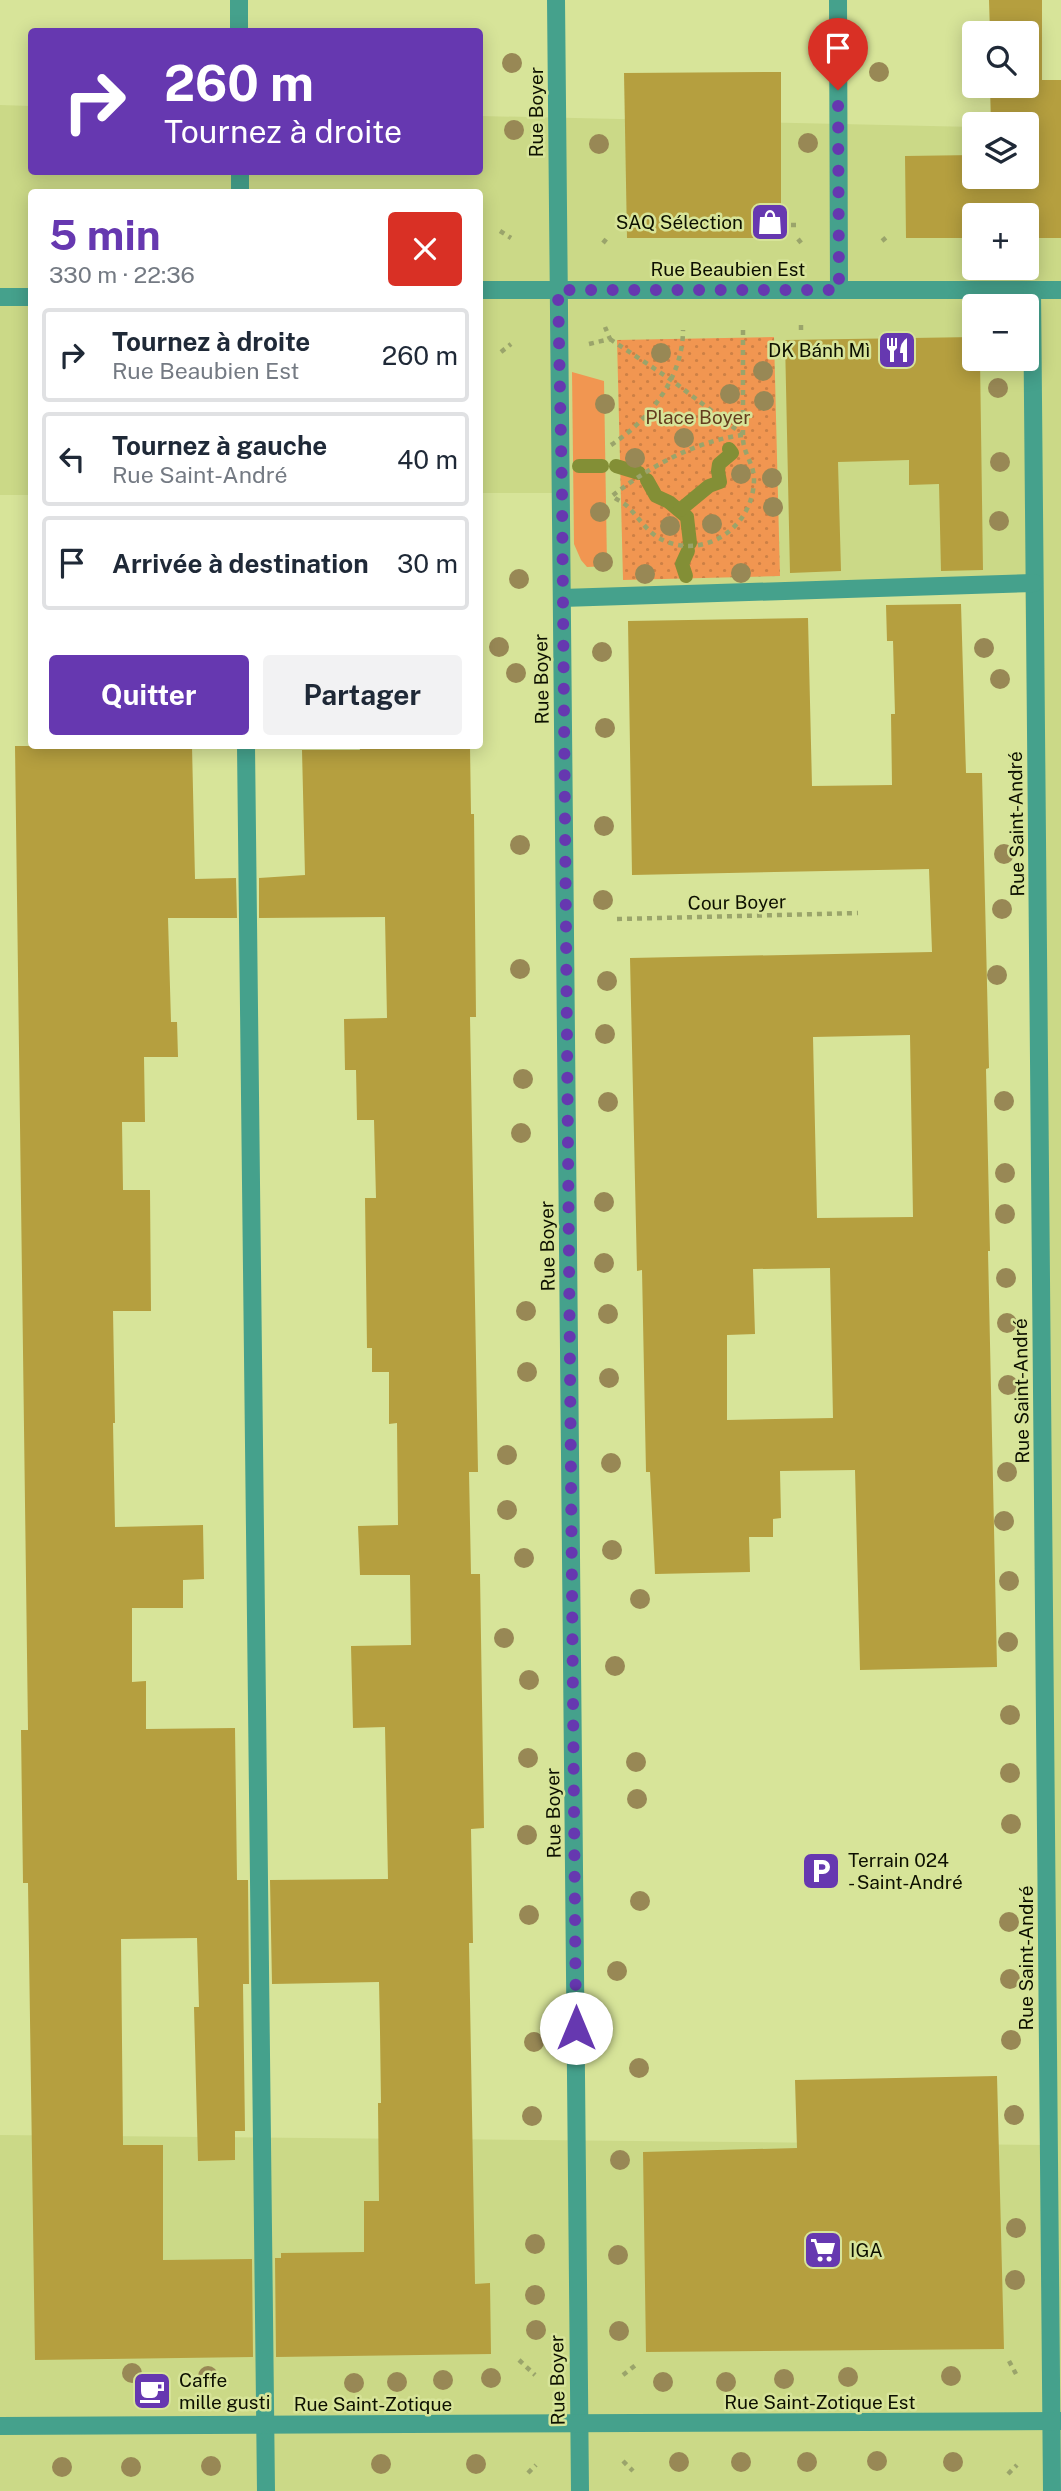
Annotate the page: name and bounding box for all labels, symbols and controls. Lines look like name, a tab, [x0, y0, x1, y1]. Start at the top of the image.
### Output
pin	[808, 18, 868, 90]
map controls	[962, 21, 1039, 371]
button: search	[962, 21, 1039, 98]
icon: arrive	[819, 29, 857, 67]
text: 260 m	[164, 54, 314, 112]
icon: right	[49, 56, 140, 147]
street label: Rue Boyer	[525, 67, 547, 157]
button: layers	[962, 112, 1039, 189]
text: Tournez à droite	[164, 113, 402, 150]
shop icon: SAQ Sélection	[749, 201, 791, 243]
button: +	[962, 203, 1039, 280]
text: 5 min	[49, 210, 161, 259]
place label: SAQ Sélection	[616, 211, 743, 233]
button: close	[388, 212, 462, 286]
street label: Rue Beaubien Est	[651, 258, 805, 280]
text: 330 m · 22:36	[49, 261, 195, 288]
button: −	[962, 294, 1039, 371]
text: Tournez à droite	[112, 326, 310, 357]
restaurant icon: DK Bánh Mì	[876, 329, 918, 371]
icon: right	[53, 336, 91, 374]
place label: DK Bánh Mì	[768, 339, 870, 361]
text: 260 m	[382, 340, 458, 371]
text: Rue Beaubien Est	[112, 357, 299, 384]
park label: Place Boyer	[645, 406, 751, 428]
text: Tournez à gauche	[112, 430, 327, 461]
icon: left	[53, 440, 91, 478]
text: 40 m	[397, 444, 458, 475]
text: Rue Saint-André	[112, 461, 288, 488]
icon: arrive	[53, 544, 91, 582]
text: Arrivée à destination	[112, 548, 369, 579]
text: 30 m	[397, 548, 458, 579]
street label: Rue Boyer	[529, 634, 553, 724]
button: Quitter	[49, 655, 249, 735]
button: Partager	[263, 655, 462, 735]
street label: Rue Saint-André	[1004, 751, 1028, 897]
street label: Cour Boyer	[688, 890, 786, 914]
street label: Rue Boyer	[535, 1201, 559, 1291]
street label: Rue Saint-André	[1009, 1318, 1033, 1464]
street label: Rue Boyer	[541, 1768, 565, 1858]
place label: Terrain 024 - Saint-André	[848, 1849, 963, 1893]
parking icon: Terrain 024 - Saint-André	[800, 1850, 842, 1892]
street label: Rue Saint-André	[1015, 1885, 1037, 2031]
position arrow	[539, 1991, 613, 2065]
supermarket icon: IGA	[802, 2229, 844, 2271]
place label: IGA	[850, 2239, 883, 2261]
street label: Rue Boyer	[545, 2335, 569, 2425]
place label: Caffe mille gusti	[179, 2369, 270, 2413]
cafe icon: Caffe mille gusti	[131, 2370, 173, 2412]
street label: Rue Saint-Zotique Est	[724, 2391, 916, 2413]
street label: Rue Saint-Zotique	[294, 2393, 452, 2415]

